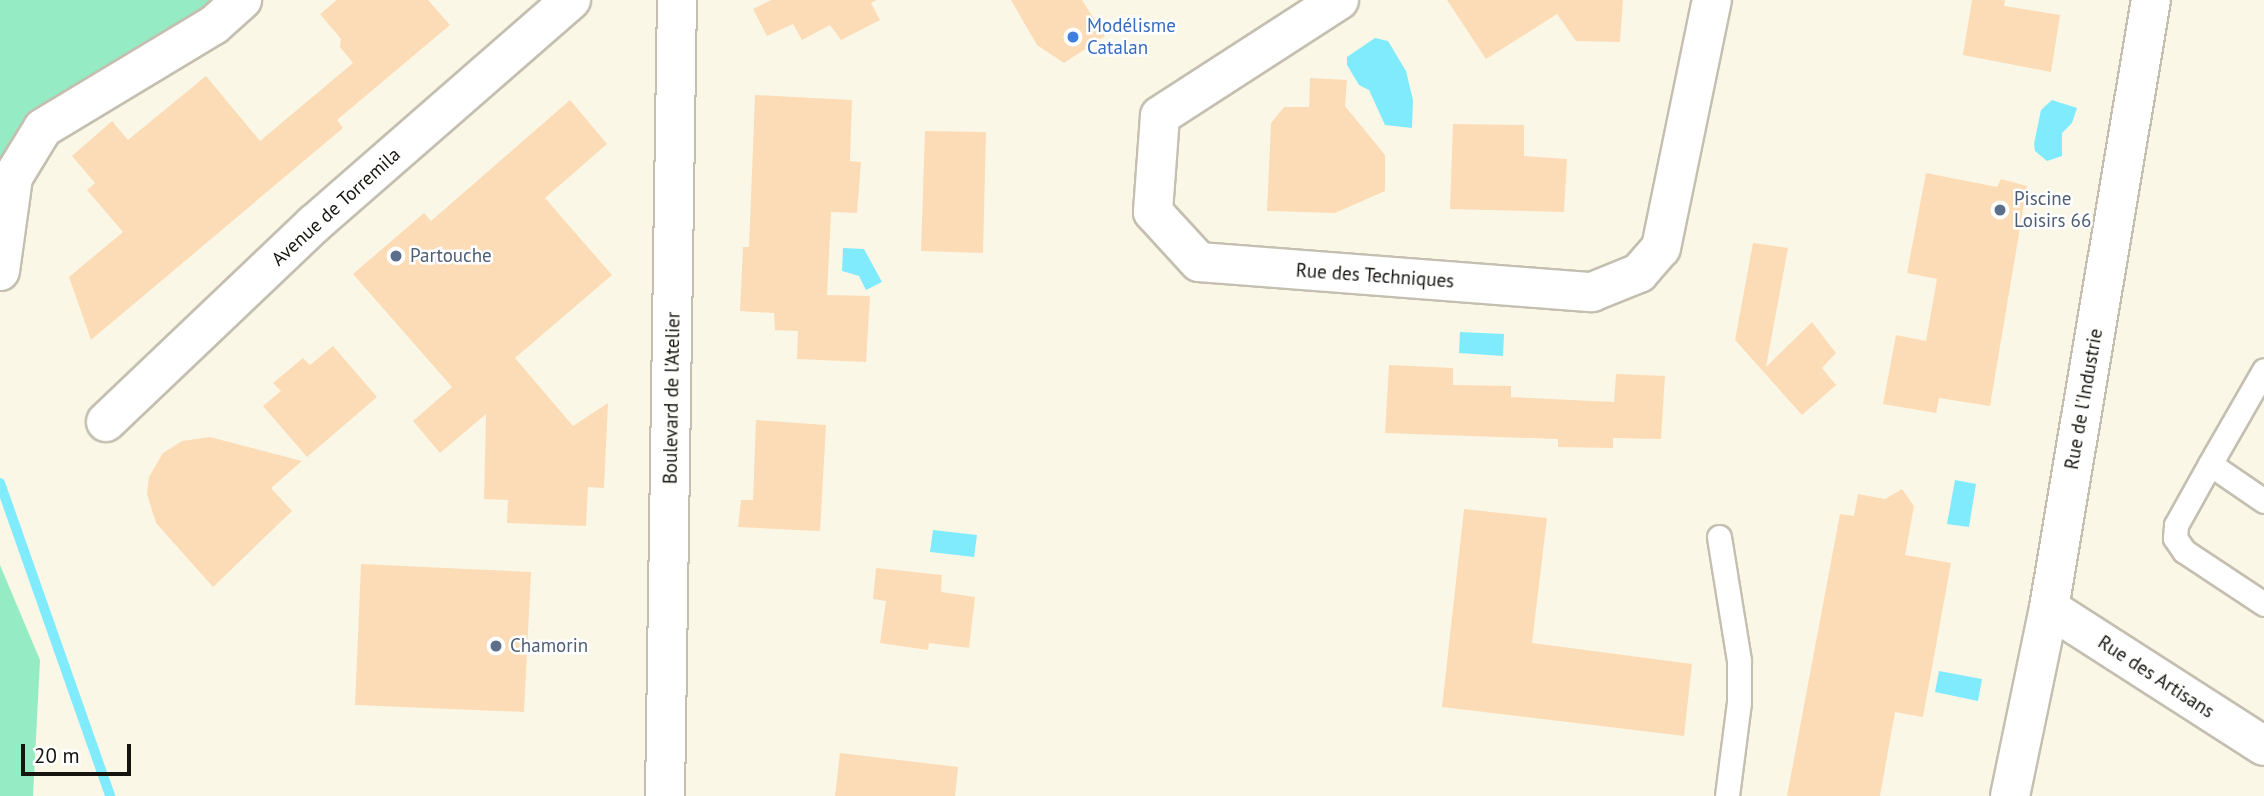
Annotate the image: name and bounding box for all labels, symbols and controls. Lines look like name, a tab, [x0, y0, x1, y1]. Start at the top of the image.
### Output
place label: Modélisme Catalan	[1087, 15, 1176, 59]
marker: Modélisme Catalan	[1065, 29, 1081, 45]
street label: Avenue de Torremila	[267, 143, 405, 271]
place label: Piscine Loisirs 66	[2014, 188, 2091, 232]
marker: Piscine Loisirs 66	[1992, 202, 2008, 218]
place label: Partouche	[410, 245, 492, 267]
marker: Partouche	[388, 248, 404, 264]
street label: Rue des Techniques	[1295, 259, 1455, 293]
street label: Boulevard de l'Atelier	[659, 312, 685, 484]
street label: Rue de l'Industrie	[2060, 327, 2108, 471]
street label: Rue des Artisans	[2093, 631, 2219, 723]
place label: Chamorin	[510, 635, 588, 657]
marker: Chamorin	[488, 638, 504, 654]
scale bar	[24, 730, 135, 774]
text: 20 m	[34, 742, 80, 769]

